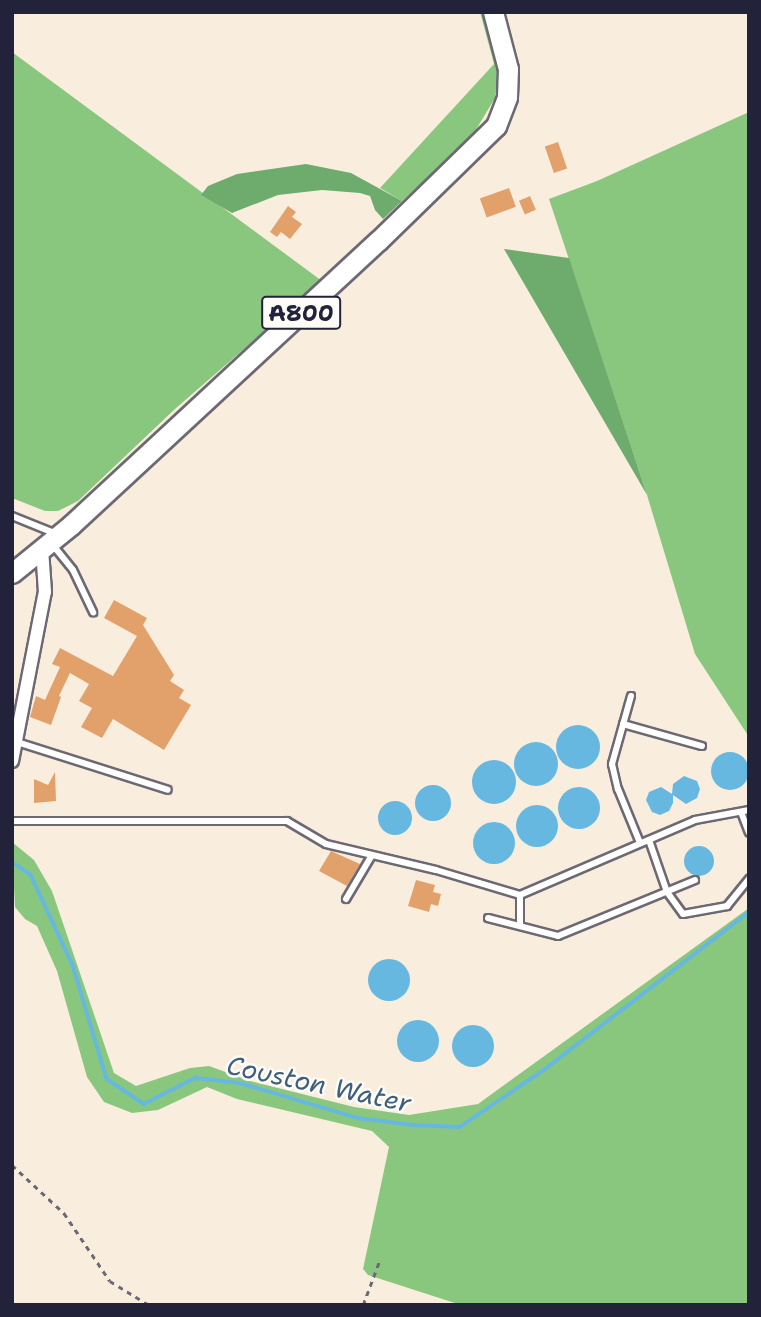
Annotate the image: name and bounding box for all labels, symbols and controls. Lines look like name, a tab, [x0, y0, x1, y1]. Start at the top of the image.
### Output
road number: A800	[261, 294, 341, 332]
water label: Couston Water	[224, 1049, 414, 1119]

